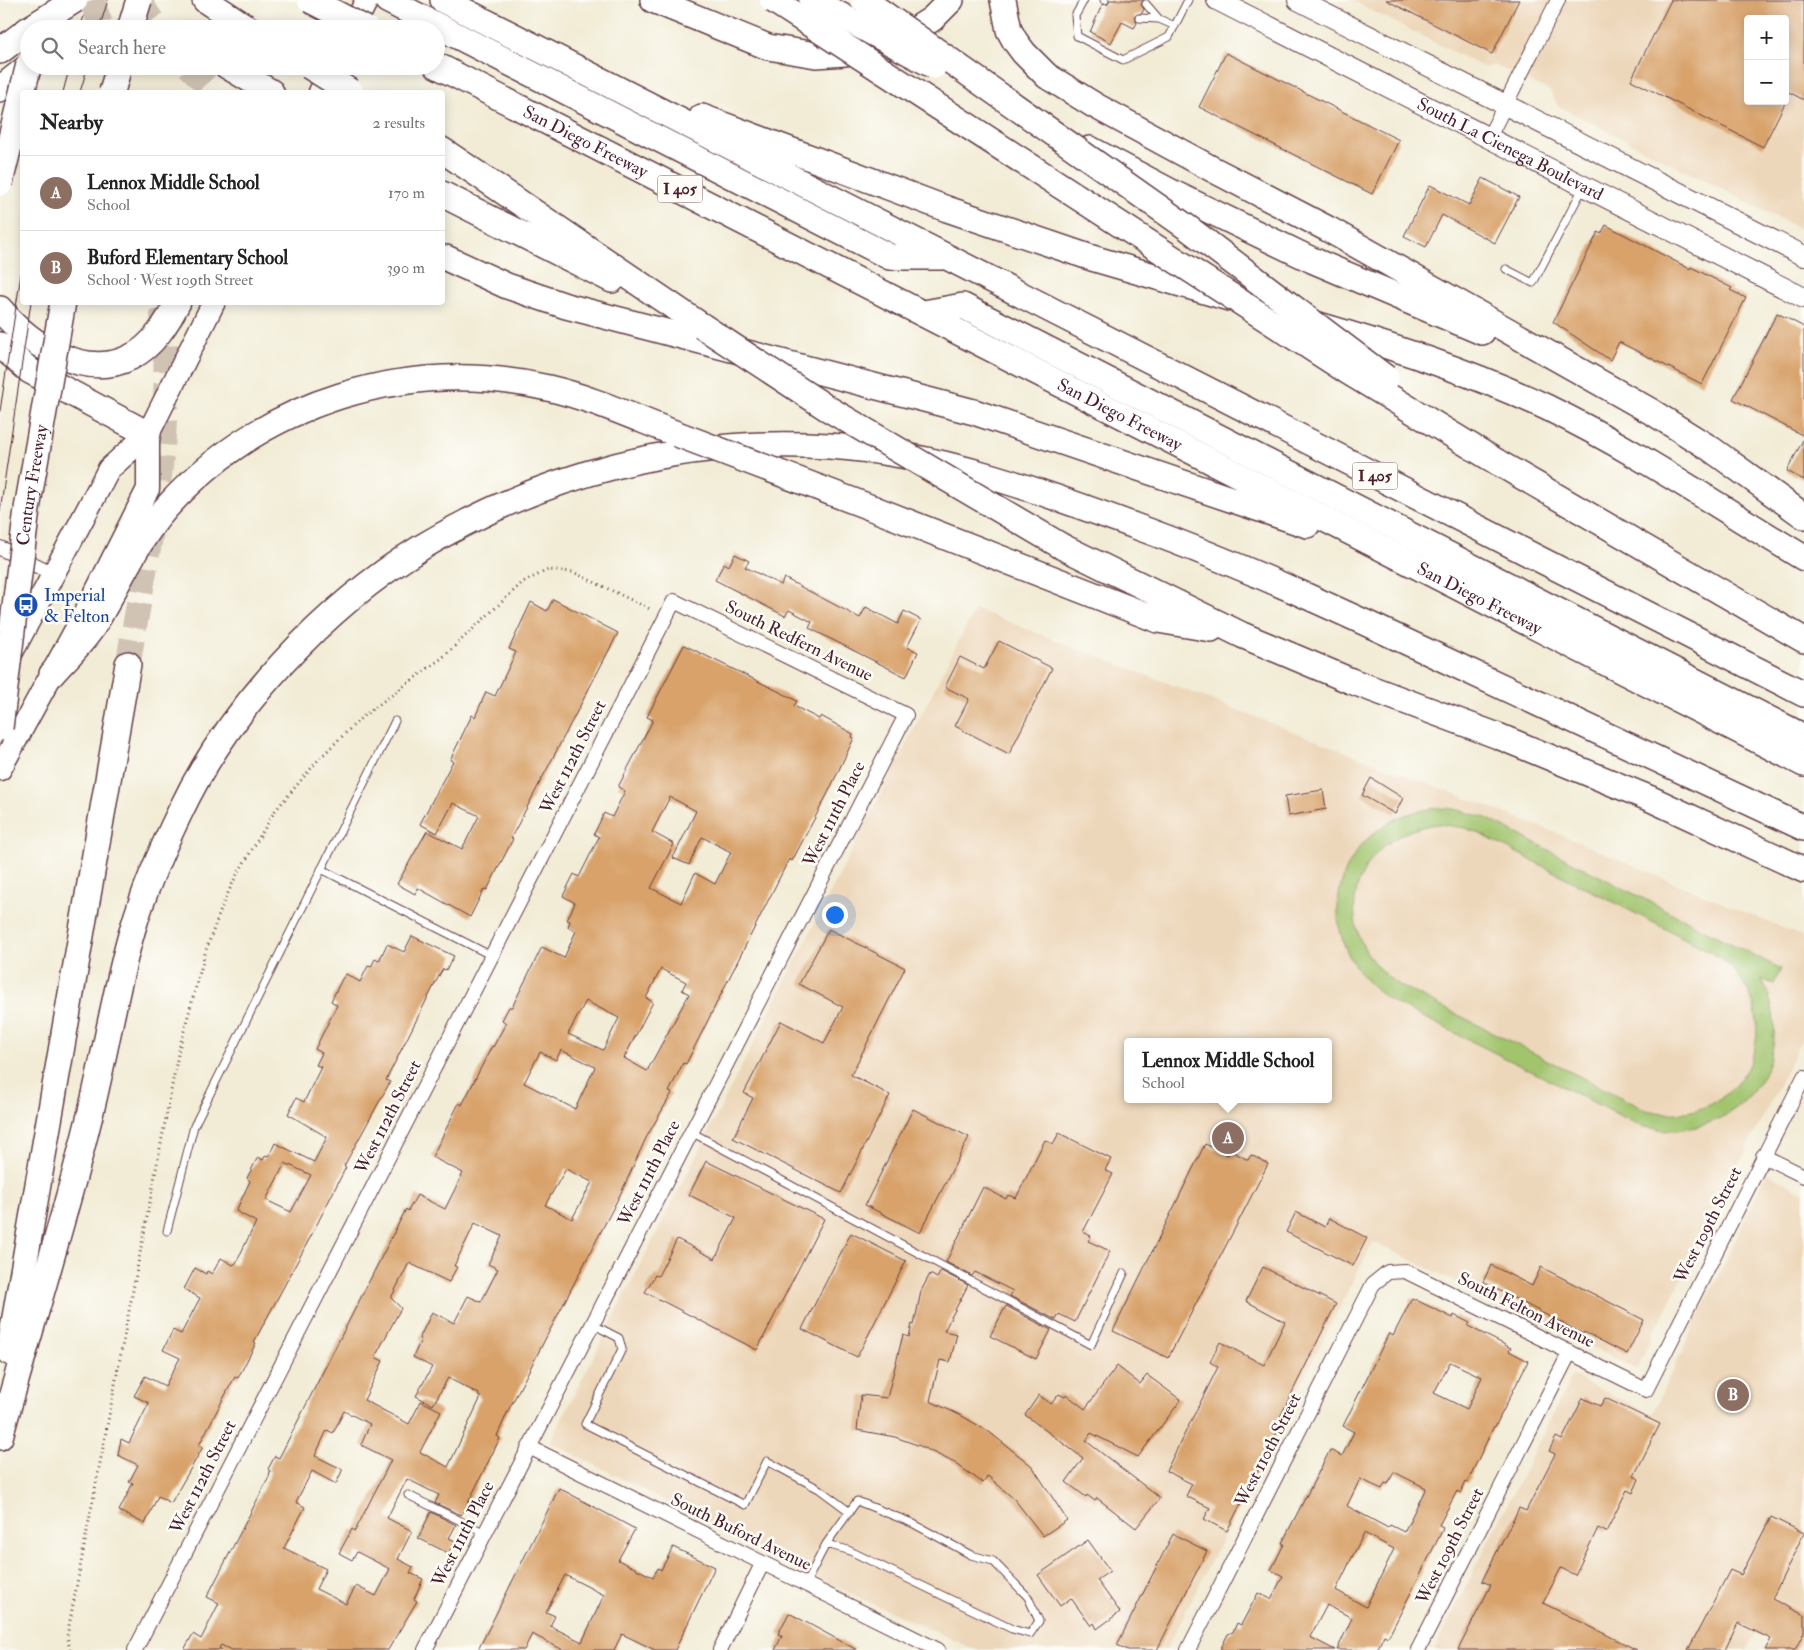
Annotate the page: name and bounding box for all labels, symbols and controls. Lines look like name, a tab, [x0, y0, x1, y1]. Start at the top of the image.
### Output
map controls	[1744, 15, 1789, 105]
button: +	[1744, 15, 1789, 60]
search box	[20, 20, 445, 75]
icon: search	[38, 34, 66, 62]
text: Search here	[78, 36, 166, 60]
button: −	[1744, 60, 1789, 105]
street label: South La Cienega Boulevard	[1413, 92, 1607, 206]
street label: San Diego Freeway	[519, 100, 653, 183]
text: Nearby	[40, 109, 103, 136]
text: 2 results	[372, 113, 425, 133]
text: Lennox Middle School	[87, 171, 260, 195]
road number: I 405	[658, 175, 702, 202]
text: A	[51, 183, 61, 203]
text: 170 m	[388, 183, 425, 203]
text: School	[87, 195, 130, 215]
text: Buford Elementary School	[87, 246, 288, 270]
text: B	[51, 258, 61, 278]
text: 390 m	[387, 258, 425, 278]
text: School · West 109th Street	[87, 270, 253, 290]
street label: San Diego Freeway	[1053, 373, 1187, 456]
street label: Century Freeway	[11, 422, 53, 547]
road number: I 405	[1352, 462, 1398, 490]
street label: San Diego Freeway	[1413, 557, 1547, 640]
place label: Imperial & Felton	[44, 584, 109, 628]
bus stop icon: Imperial & Felton	[13, 592, 39, 618]
street label: South Redfern Avenue	[721, 595, 877, 687]
street label: West 112th Street	[534, 696, 612, 819]
street label: West 111th Place	[797, 757, 871, 872]
your location	[822, 902, 848, 928]
popup	[1124, 1038, 1332, 1103]
text: Lennox Middle School	[1142, 1049, 1314, 1073]
street label: West 112th Street	[349, 1056, 427, 1179]
text: School	[1142, 1073, 1185, 1093]
street label: West 111th Place	[612, 1116, 686, 1231]
pin: A	[1212, 1119, 1244, 1157]
street label: West 109th Street	[1668, 1163, 1747, 1288]
street label: South Felton Avenue	[1454, 1267, 1599, 1353]
pin: B	[1717, 1376, 1749, 1414]
street label: West 110th Street	[1229, 1389, 1307, 1512]
street label: West 112th Street	[164, 1416, 242, 1539]
street label: West 111th Place	[426, 1477, 500, 1592]
street label: West 109th Street	[1410, 1484, 1489, 1609]
street label: South Buford Avenue	[667, 1488, 816, 1576]

